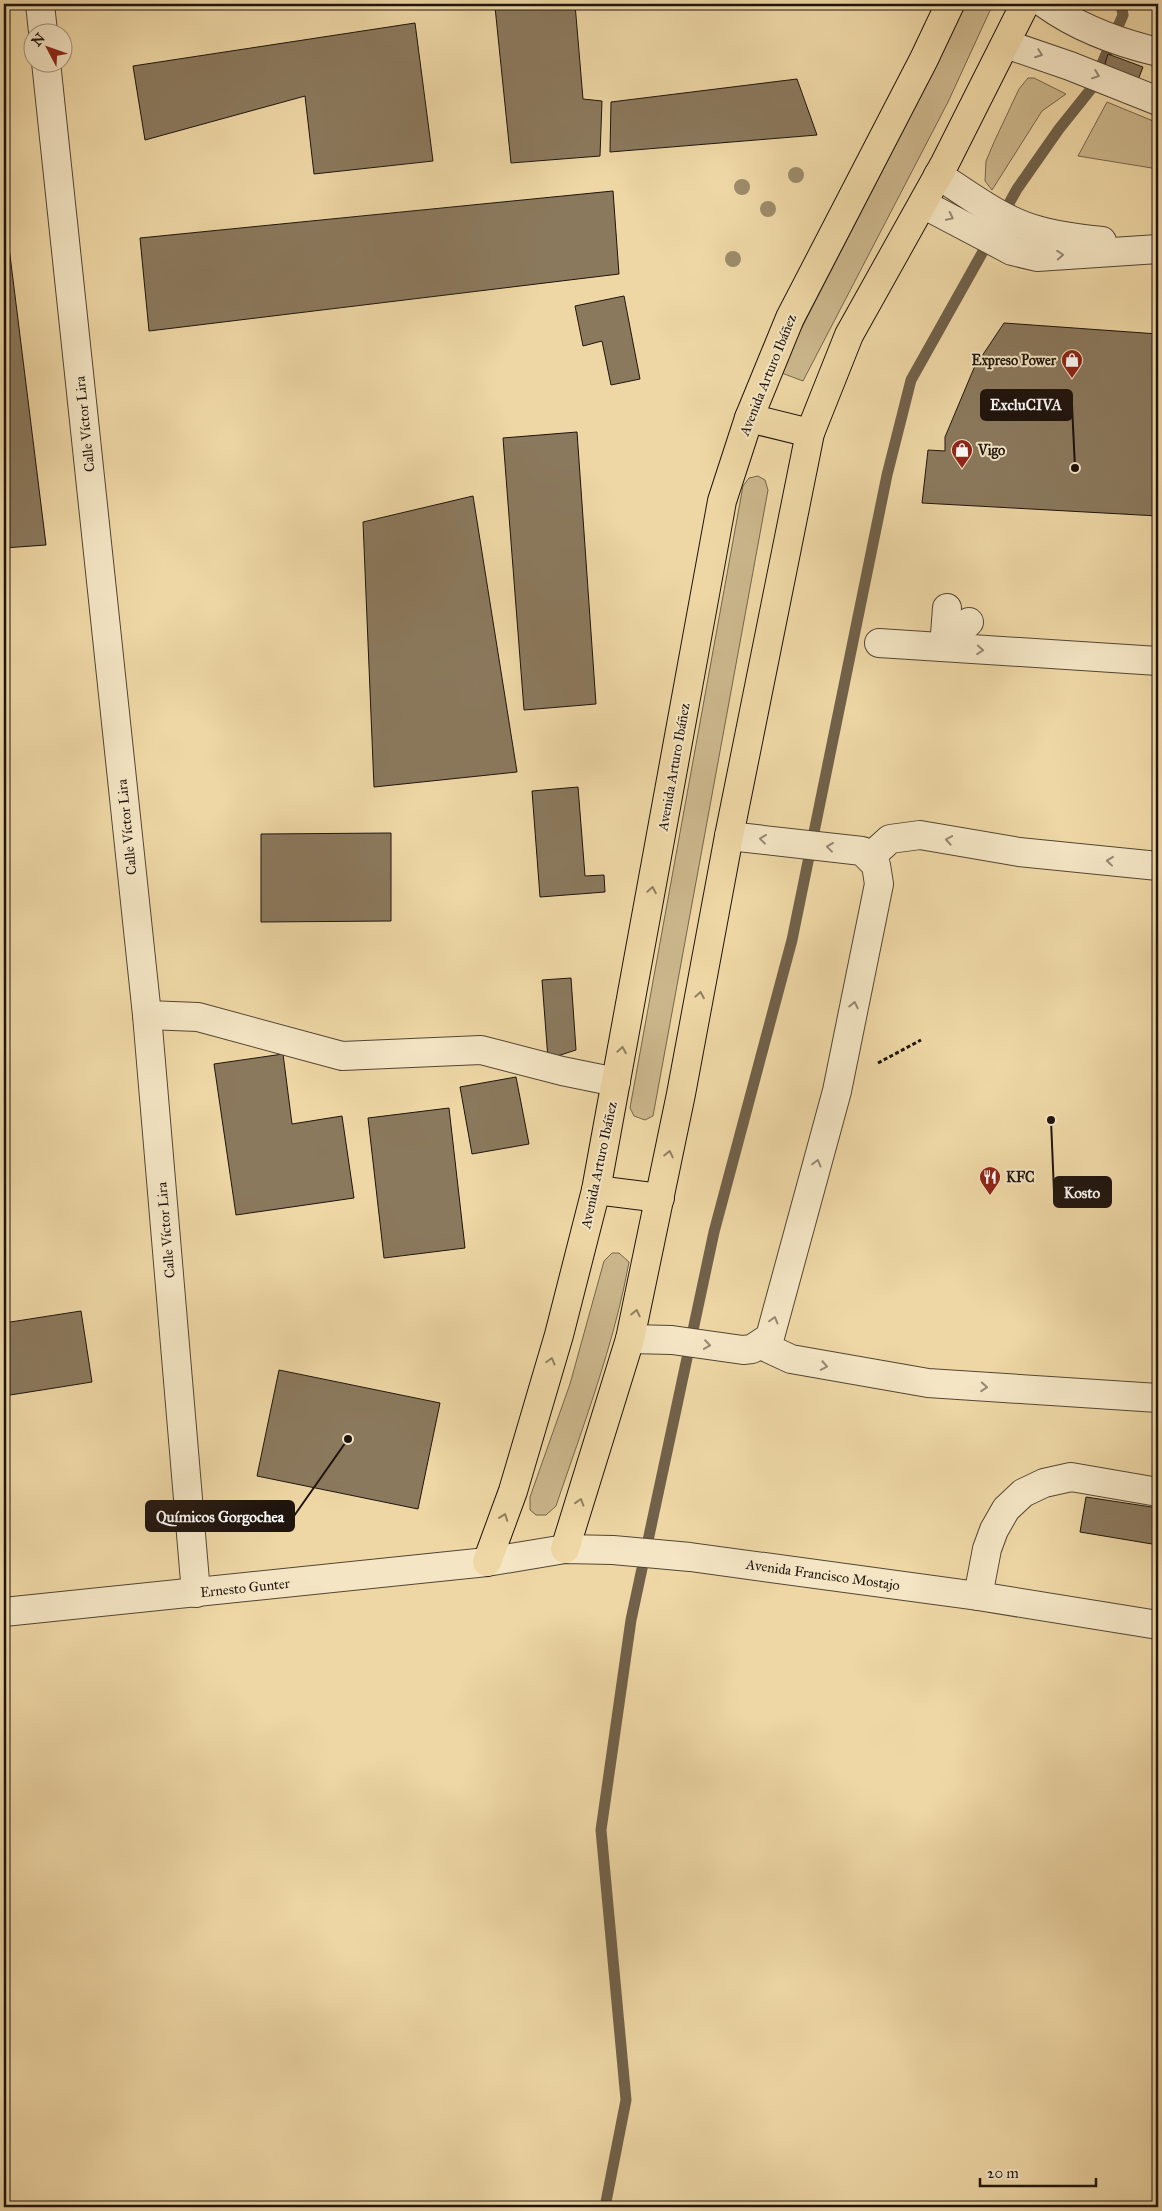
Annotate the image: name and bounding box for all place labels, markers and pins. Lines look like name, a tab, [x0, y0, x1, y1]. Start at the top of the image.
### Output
shop icon: Expreso Power	[1060, 348, 1084, 379]
place label: Expreso Power	[972, 352, 1057, 370]
callout: ExcluCIVA	[981, 390, 1072, 420]
shop icon: Vigo	[950, 438, 974, 469]
place label: Vigo	[977, 442, 1005, 460]
restaurant icon: KFC	[978, 1165, 1002, 1196]
place label: KFC	[1006, 1169, 1035, 1186]
callout: Kosto	[1054, 1177, 1111, 1207]
callout: Químicos Gorgochea	[146, 1501, 294, 1531]

